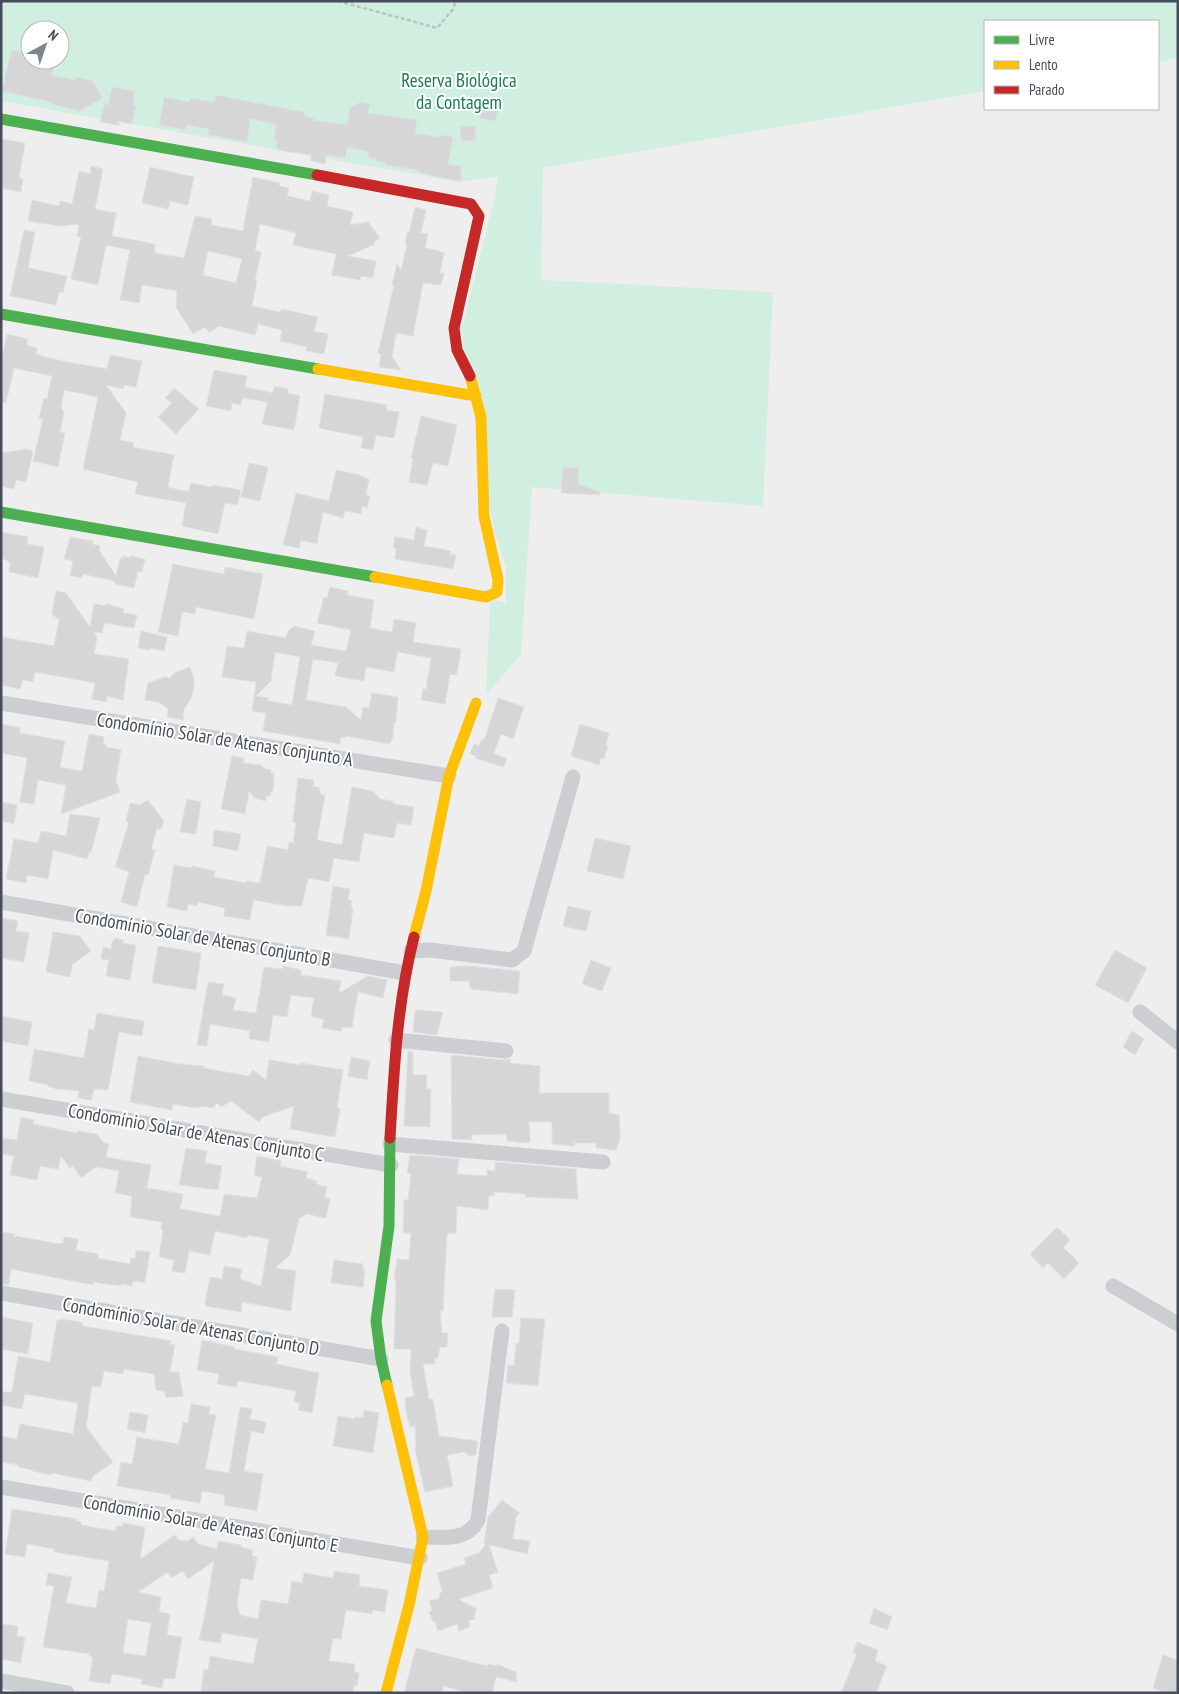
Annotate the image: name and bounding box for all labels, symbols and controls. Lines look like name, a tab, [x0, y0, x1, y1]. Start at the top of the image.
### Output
north arrow	[20, 20, 70, 70]
legend	[984, 20, 1159, 110]
text: N	[45, 26, 62, 44]
text: Livre	[1029, 30, 1055, 49]
text: Lento	[1029, 55, 1058, 74]
park label: Reserva Biológica da Contagem	[401, 68, 517, 114]
text: Parado	[1029, 80, 1064, 99]
street label: Condomínio Solar de Atenas Conjunto A	[95, 707, 355, 771]
street label: Condomínio Solar de Atenas Conjunto B	[73, 903, 333, 971]
street label: Condomínio Solar de Atenas Conjunto C	[66, 1098, 326, 1166]
street label: Condomínio Solar de Atenas Conjunto D	[61, 1292, 321, 1360]
street label: Condomínio Solar de Atenas Conjunto E	[82, 1489, 340, 1557]

